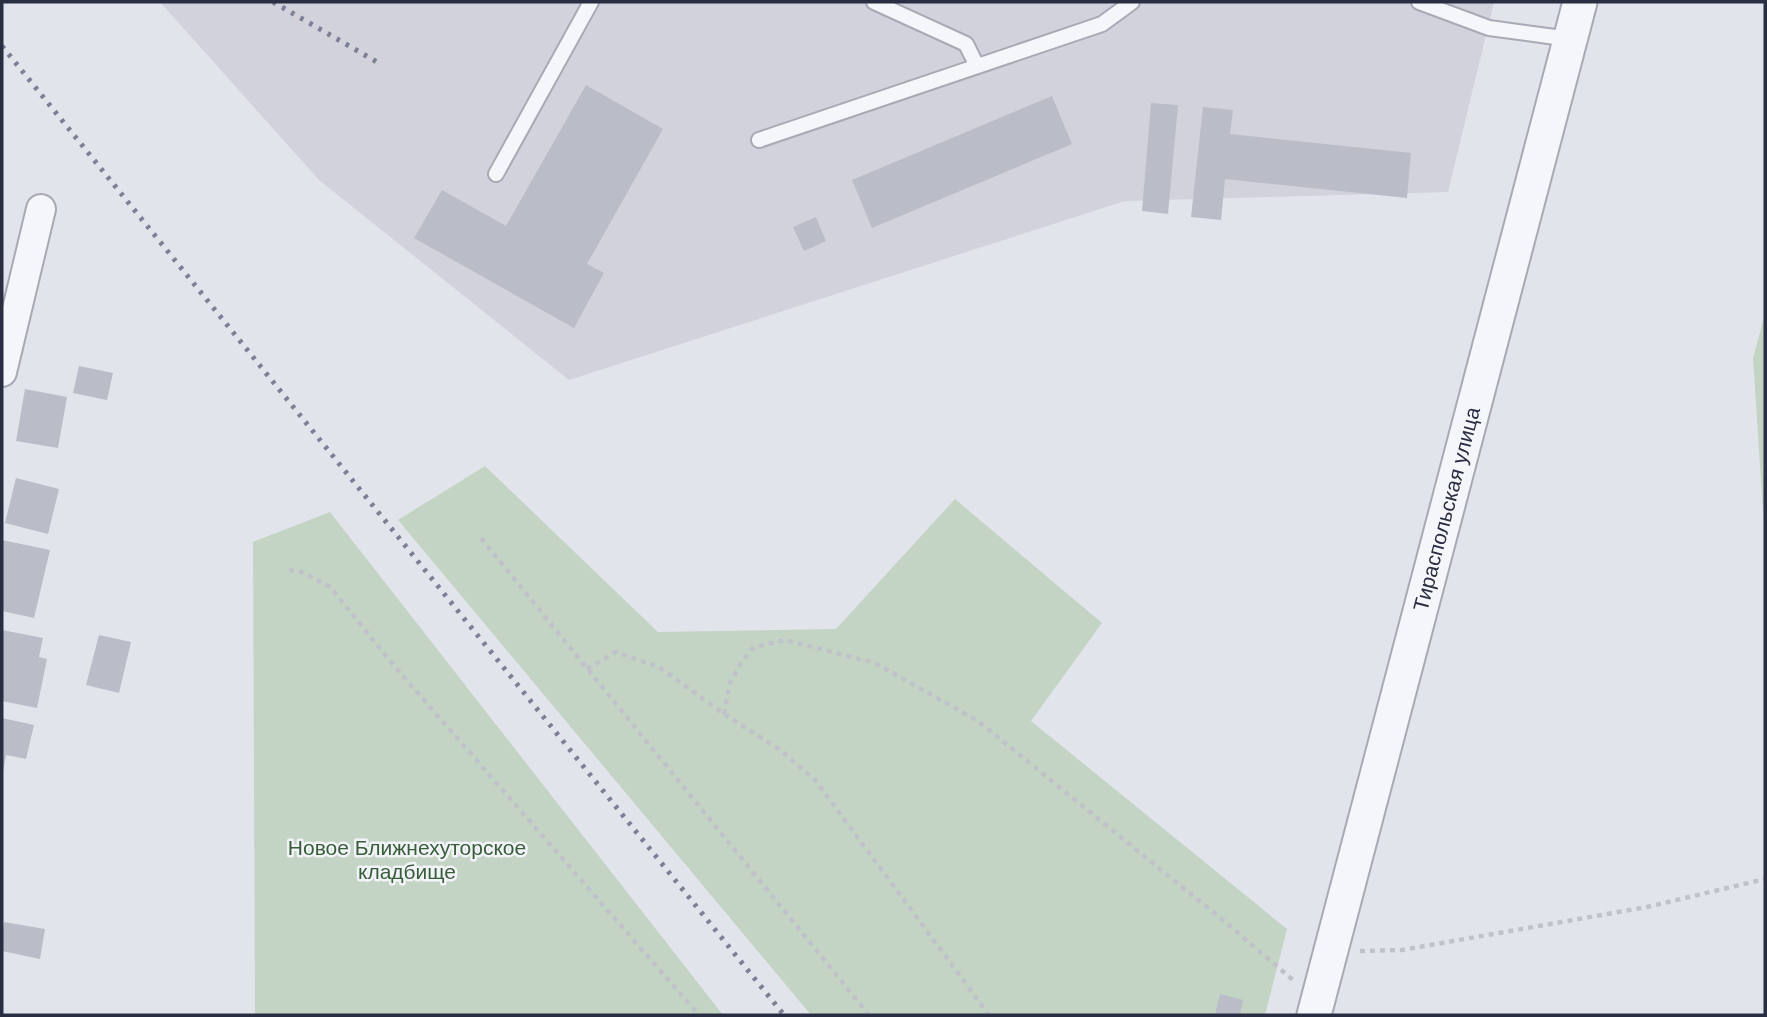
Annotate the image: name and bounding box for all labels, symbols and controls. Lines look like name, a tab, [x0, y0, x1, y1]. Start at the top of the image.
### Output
street label: Тираспольская улица	[1409, 404, 1484, 614]
park label: Новое Ближнехуторское кладбище	[288, 836, 526, 883]

